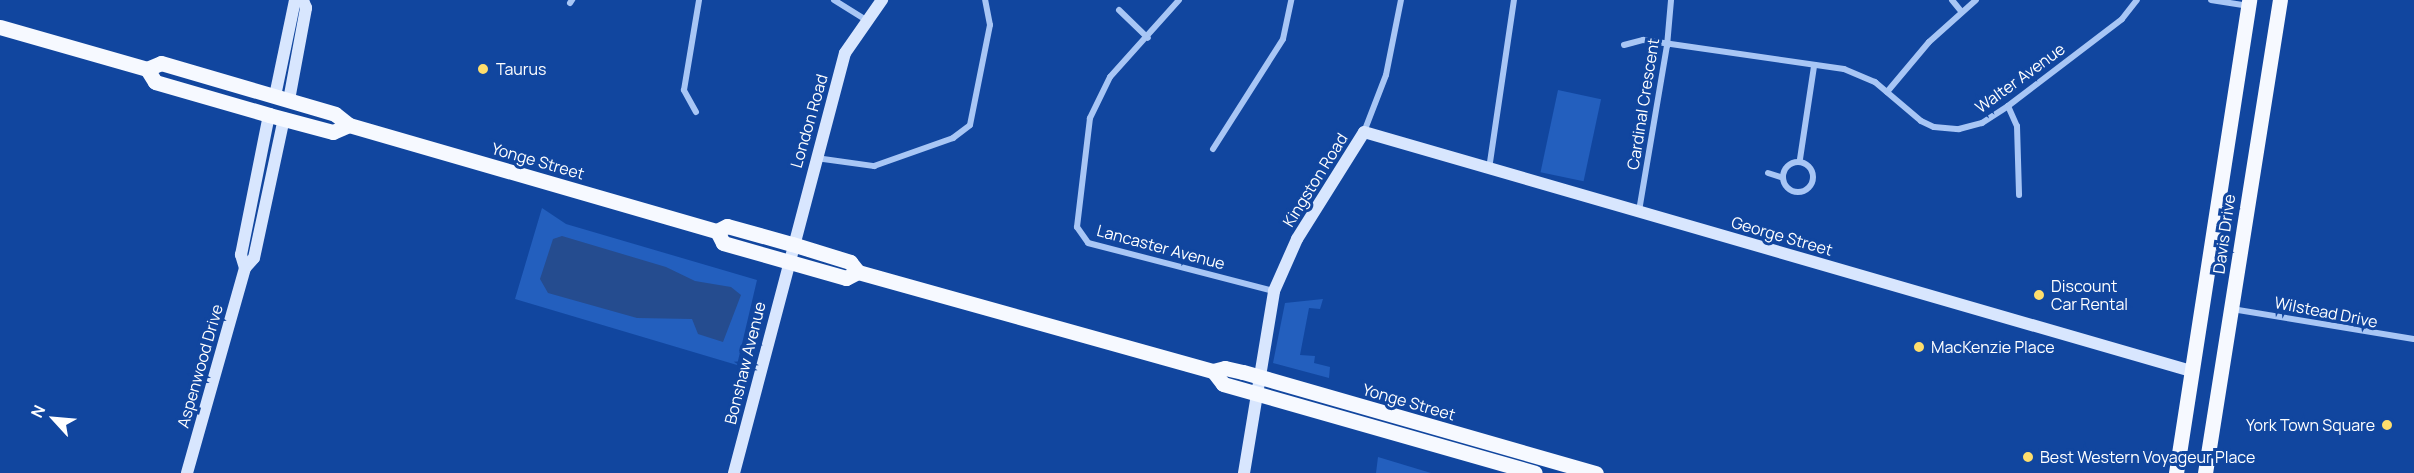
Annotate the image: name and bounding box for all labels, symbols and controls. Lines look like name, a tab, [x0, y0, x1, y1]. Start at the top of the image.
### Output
street label: Cardinal Crescent	[1623, 37, 1663, 171]
street label: Walter Avenue	[1971, 39, 2069, 117]
place label: Taurus	[496, 59, 546, 79]
marker: Taurus	[474, 60, 492, 78]
street label: London Road	[786, 72, 832, 170]
street label: Kingston Road	[1279, 130, 1351, 230]
street label: Yonge Street	[489, 139, 587, 183]
street label: Davis Drive	[2209, 193, 2239, 275]
street label: George Street	[1729, 212, 1835, 260]
street label: Lancaster Avenue	[1095, 221, 1227, 273]
place label: Discount Car Rental	[2051, 276, 2128, 314]
marker: Discount Car Rental	[2032, 288, 2046, 302]
street label: Wilstead Drive	[2273, 293, 2379, 331]
street label: Bonshaw Avenue	[721, 300, 769, 426]
street label: Aspenwood Drive	[173, 302, 227, 430]
place label: MacKenzie Place	[1931, 337, 2055, 357]
marker: MacKenzie Place	[1912, 340, 1926, 354]
street label: Yonge Street	[1360, 380, 1458, 424]
north arrow	[24, 389, 84, 449]
text: N	[25, 401, 50, 421]
place label: York Town Square	[2246, 415, 2375, 435]
marker: York Town Square	[2380, 418, 2394, 432]
place label: Best Western Voyageur Place	[2040, 447, 2255, 467]
marker: Best Western Voyageur Place	[2021, 450, 2035, 464]

